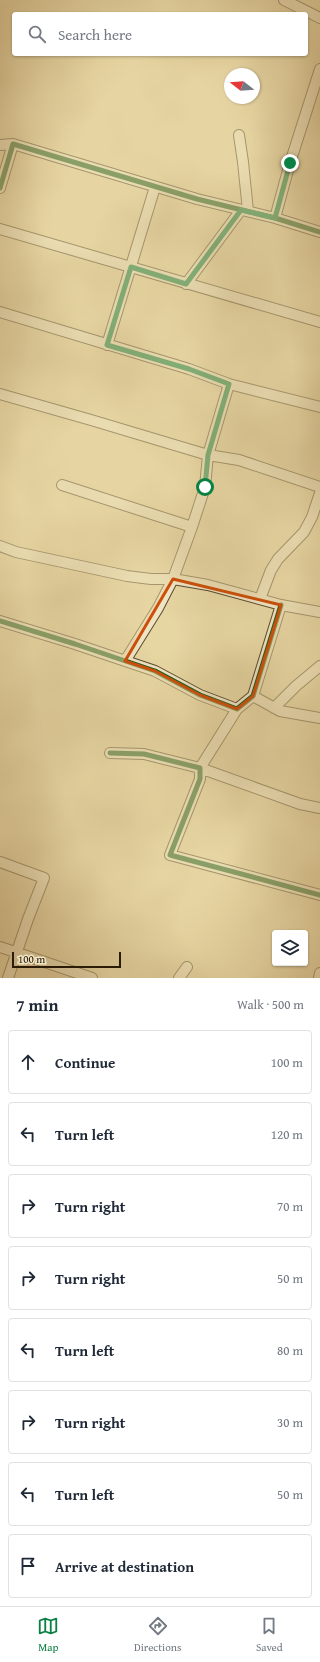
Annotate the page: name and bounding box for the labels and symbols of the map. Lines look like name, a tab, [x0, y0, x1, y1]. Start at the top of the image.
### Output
north arrow	[224, 68, 260, 104]
route end	[281, 154, 299, 172]
route start	[196, 478, 214, 496]
scale bar	[12, 950, 121, 969]

